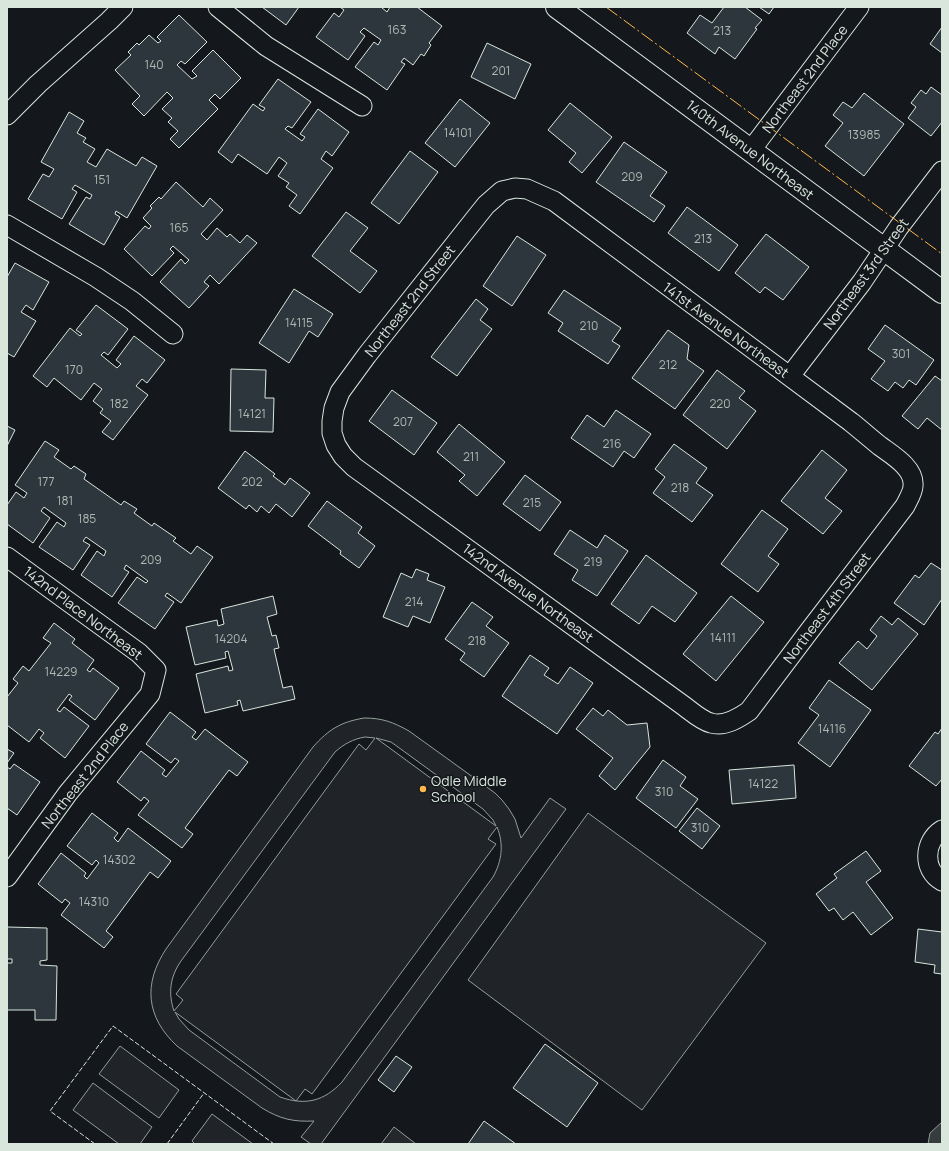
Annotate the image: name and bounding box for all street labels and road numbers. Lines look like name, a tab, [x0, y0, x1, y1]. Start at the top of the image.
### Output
street label: Northeast 2nd Place	[758, 21, 852, 137]
street label: 140th Avenue Northeast	[683, 95, 818, 204]
street label: Northeast 3rd Street	[819, 214, 913, 333]
street label: Northeast 2nd Street	[360, 241, 459, 360]
street label: 141st Avenue Northeast	[660, 277, 793, 382]
street label: 142nd Avenue Northeast	[459, 539, 598, 647]
street label: Northeast 4th Street	[779, 548, 875, 667]
street label: 142nd Place Northeast	[20, 561, 147, 664]
street label: Northeast 2nd Place	[37, 717, 132, 832]

